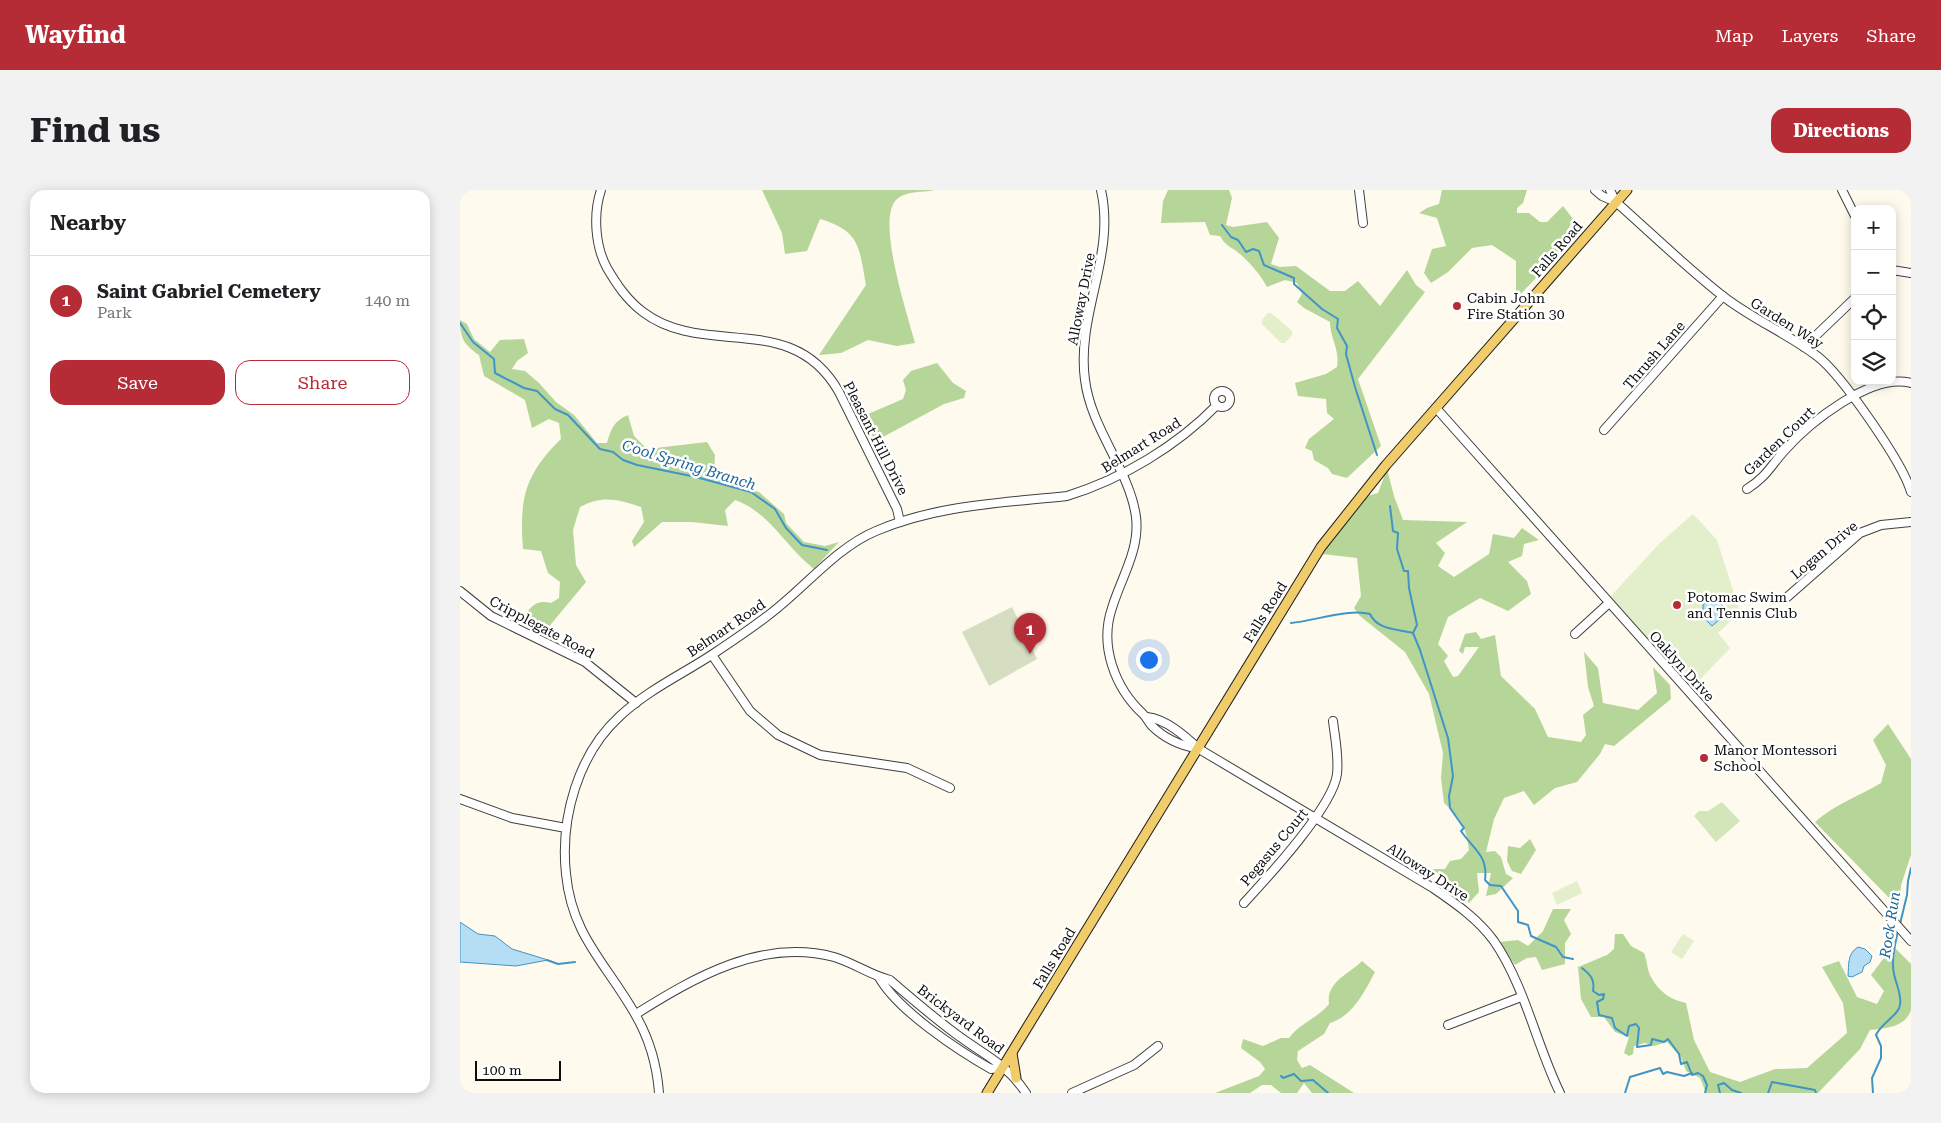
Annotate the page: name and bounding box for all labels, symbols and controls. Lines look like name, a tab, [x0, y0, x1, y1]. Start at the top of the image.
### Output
text: Wayfind	[25, 21, 126, 49]
text: Map	[1715, 25, 1754, 46]
text: Layers	[1782, 25, 1838, 46]
text: Share	[1866, 25, 1916, 46]
button: Directions	[1771, 108, 1911, 153]
text: Find us	[30, 110, 160, 151]
map controls	[1851, 205, 1896, 385]
button: +	[1851, 205, 1896, 250]
text: Nearby	[50, 211, 126, 235]
street label: Falls Road	[1528, 218, 1586, 280]
button: −	[1851, 250, 1896, 295]
street label: Alloway Drive	[1064, 251, 1098, 347]
text: Saint Gabriel Cemetery	[97, 280, 321, 303]
place label: Cabin John Fire Station 30	[1467, 290, 1565, 322]
text: 1	[62, 291, 70, 310]
text: 140 m	[364, 291, 410, 310]
street label: Garden Way	[1748, 294, 1827, 352]
button: locate	[1851, 295, 1896, 340]
marker: Cabin John Fire Station 30	[1451, 300, 1463, 312]
text: Park	[97, 303, 132, 322]
street label: Thrush Lane	[1620, 317, 1688, 392]
button: layers	[1851, 340, 1896, 385]
button: Save	[50, 360, 225, 405]
button: Share	[235, 360, 410, 405]
street label: Pleasant Hill Drive	[840, 379, 912, 498]
street label: Garden Court	[1740, 403, 1818, 479]
street label: Belmart Road	[1098, 414, 1184, 476]
water label: Cool Spring Branch	[620, 436, 758, 494]
street label: Logan Drive	[1788, 517, 1861, 582]
street label: Falls Road	[1240, 579, 1290, 645]
place label: Potomac Swim and Tennis Club	[1687, 589, 1797, 621]
street label: Cripplegate Road	[487, 593, 597, 661]
street label: Belmart Road	[684, 596, 768, 660]
marker: Potomac Swim and Tennis Club	[1671, 599, 1683, 611]
pin: 1	[1014, 613, 1046, 654]
street label: Oaklyn Drive	[1646, 628, 1718, 705]
your location	[1136, 647, 1162, 673]
place label: Manor Montessori School	[1714, 742, 1838, 774]
marker: Manor Montessori School	[1698, 752, 1710, 764]
street label: Pegasus Court	[1237, 805, 1311, 889]
street label: Alloway Drive	[1384, 840, 1472, 904]
water label: Rock Run	[1876, 890, 1904, 961]
street label: Falls Road	[1029, 924, 1079, 991]
street label: Brickyard Road	[915, 981, 1007, 1057]
scale bar	[475, 1058, 561, 1081]
text: 100 m	[482, 1062, 522, 1078]

